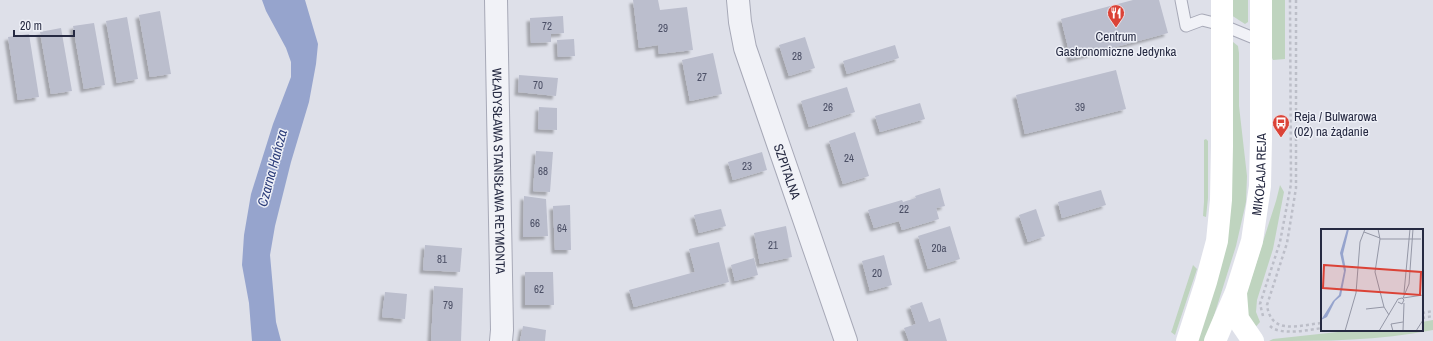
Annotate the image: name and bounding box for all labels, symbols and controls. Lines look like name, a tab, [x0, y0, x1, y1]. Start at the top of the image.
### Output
restaurant icon: Centrum Gastronomiczne Jedynka	[1106, 3, 1126, 28]
scale bar	[14, 12, 74, 38]
text: 20 m	[20, 18, 42, 34]
house number: 72	[542, 19, 552, 33]
house number: 29	[658, 21, 668, 35]
place label: Centrum Gastronomiczne Jedynka	[1056, 28, 1177, 60]
house number: 28	[792, 49, 802, 63]
street label: WŁADYSŁAWA STANISŁAWA REYMONTA	[488, 68, 509, 275]
house number: 27	[697, 70, 707, 84]
house number: 70	[533, 78, 543, 92]
house number: 26	[823, 100, 833, 114]
house number: 39	[1075, 100, 1085, 114]
place label: Reja / Bulwarowa (02) na żądanie	[1294, 108, 1377, 140]
bus stop icon: Reja / Bulwarowa (02) na żądanie	[1271, 113, 1291, 138]
water label: Czarna Hańcza	[253, 127, 291, 209]
street label: MIKOŁAJA REJA	[1248, 132, 1270, 217]
street label: SZPITALNA	[770, 142, 805, 202]
house number: 24	[844, 151, 854, 165]
house number: 23	[742, 159, 752, 173]
house number: 68	[538, 164, 548, 178]
house number: 22	[899, 202, 909, 216]
house number: 66	[530, 216, 540, 230]
house number: 64	[557, 221, 567, 235]
inset map	[1321, 229, 1423, 331]
house number: 21	[768, 238, 778, 252]
house number: 20a	[931, 241, 947, 255]
house number: 81	[437, 252, 447, 266]
house number: 20	[872, 266, 882, 280]
house number: 62	[534, 282, 544, 296]
house number: 79	[443, 298, 453, 312]

